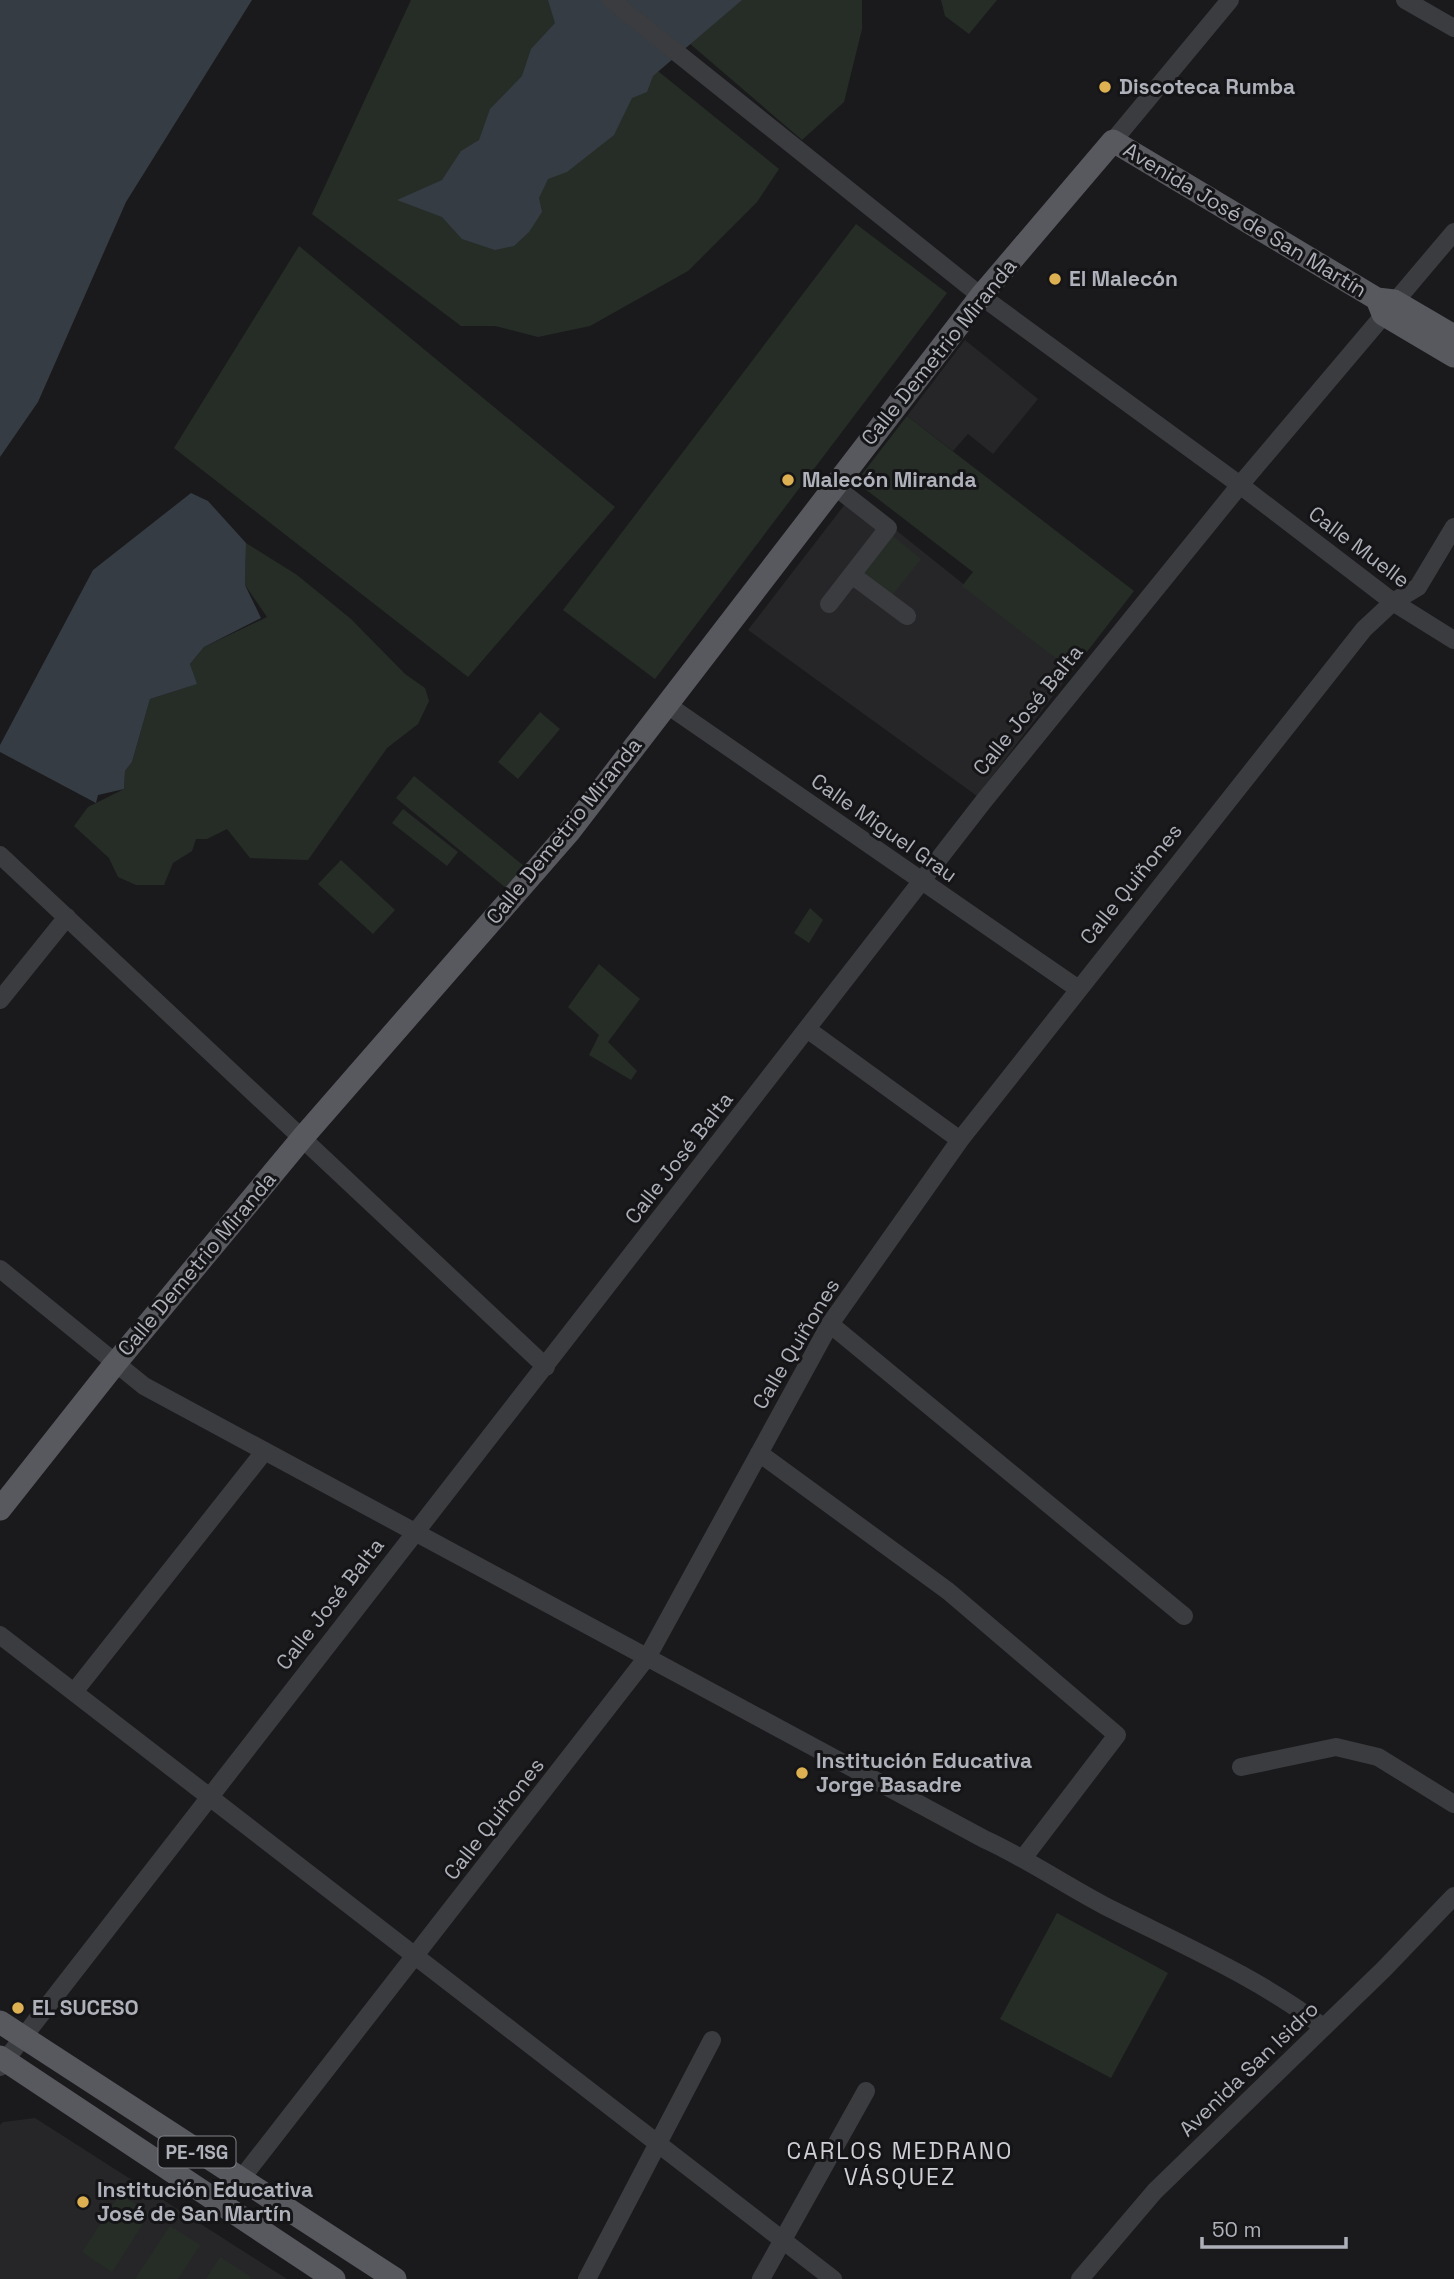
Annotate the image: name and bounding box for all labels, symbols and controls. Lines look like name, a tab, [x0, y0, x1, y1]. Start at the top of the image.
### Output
place label: Discoteca Rumba	[1119, 73, 1295, 100]
marker: Discoteca Rumba	[1097, 79, 1113, 95]
street label: Avenida José de San Martín	[1119, 136, 1372, 303]
street label: Calle Demetrio Miranda	[855, 253, 1022, 451]
place label: El Malecón	[1069, 265, 1178, 292]
marker: El Malecón	[1047, 271, 1063, 287]
place label: Malecón Miranda	[802, 466, 977, 493]
marker: Malecón Miranda	[780, 472, 796, 488]
street label: Calle Muelle	[1303, 500, 1415, 593]
street label: Calle José Balta	[967, 639, 1089, 780]
street label: Calle Demetrio Miranda	[480, 732, 647, 930]
street label: Calle Miguel Grau	[806, 767, 963, 888]
street label: Calle Quiñones	[1074, 818, 1188, 950]
street label: Calle José Balta	[619, 1086, 739, 1229]
street label: Calle Demetrio Miranda	[112, 1166, 282, 1361]
street label: Calle Quiñones	[746, 1273, 845, 1414]
street label: Calle José Balta	[270, 1532, 390, 1675]
place label: Institución Educativa Jorge Basadre	[816, 1747, 1032, 1798]
street label: Calle Quiñones	[437, 1752, 550, 1885]
marker: Institución Educativa Jorge Basadre	[794, 1765, 810, 1781]
place label: EL SUCESO	[32, 1994, 139, 2021]
street label: Avenida San Isidro	[1173, 1995, 1324, 2142]
marker: EL SUCESO	[10, 2000, 26, 2016]
road number: PE-1SG	[158, 2136, 235, 2168]
district label: CARLOS MEDRANO VÁSQUEZ	[787, 2136, 1013, 2192]
place label: Institución Educativa José de San Martín	[97, 2176, 313, 2227]
marker: Institución Educativa José de San Martín	[75, 2194, 91, 2210]
scale bar	[1202, 2206, 1346, 2250]
text: 50 m	[1212, 2216, 1262, 2243]

